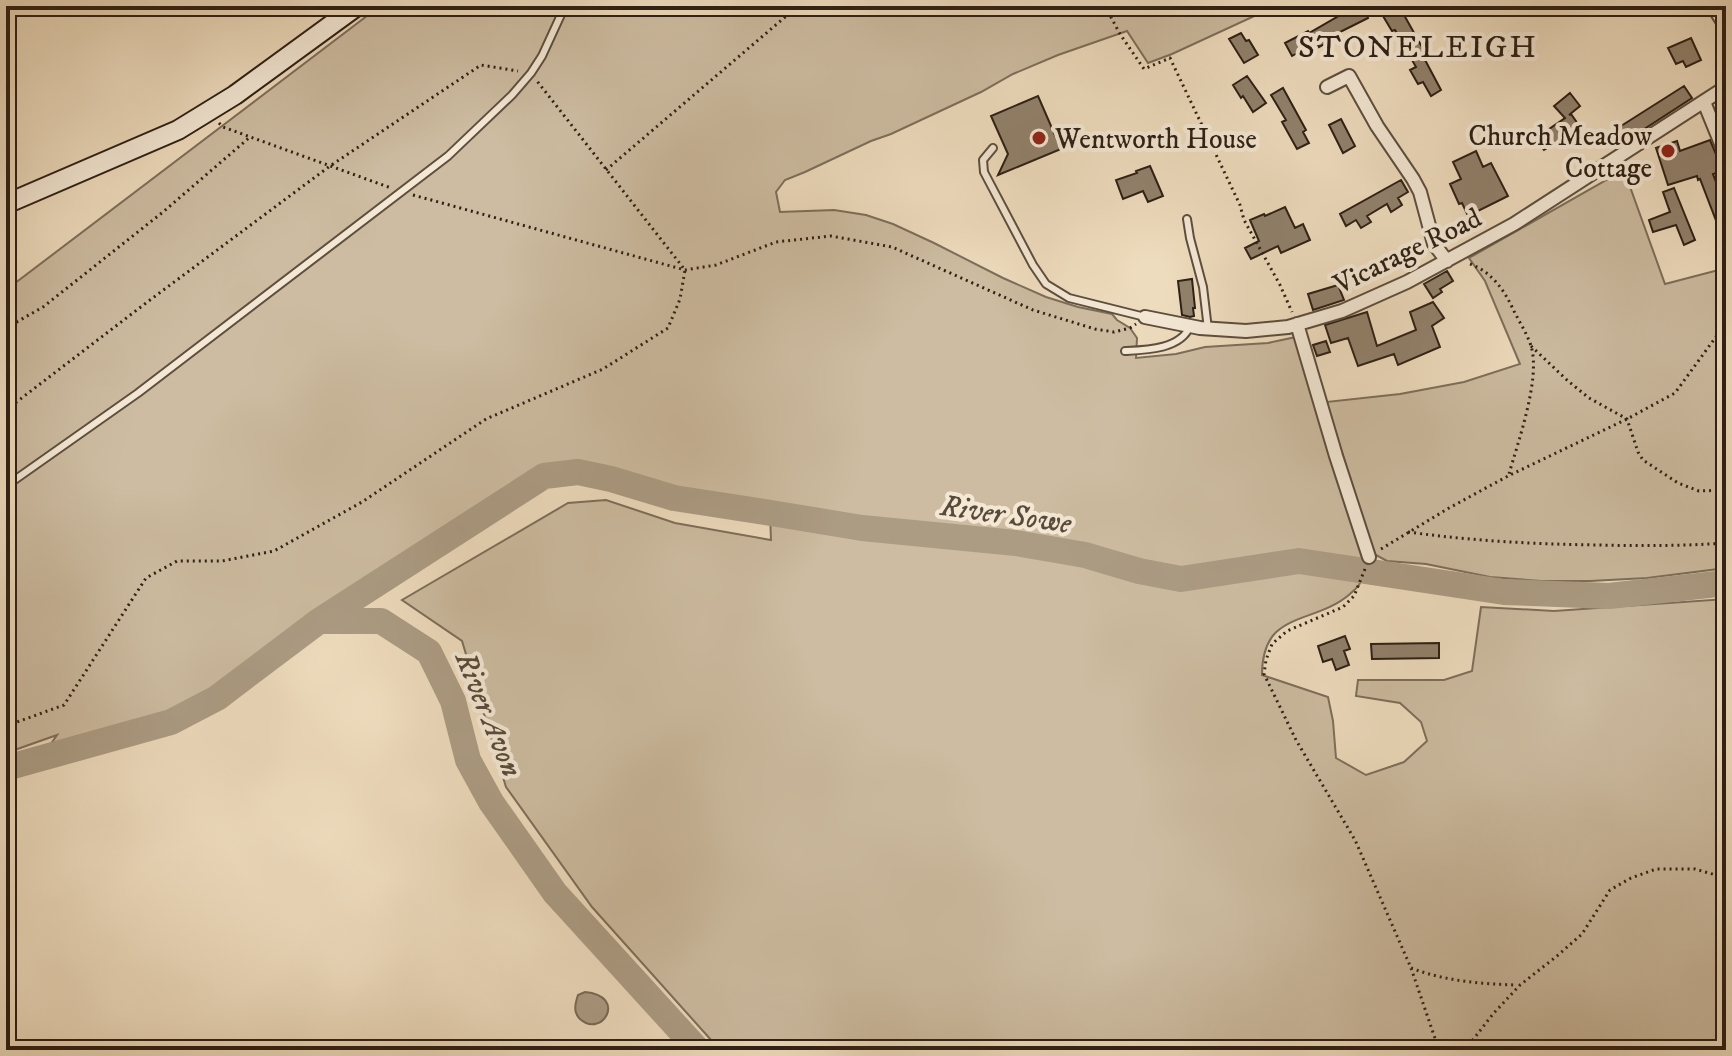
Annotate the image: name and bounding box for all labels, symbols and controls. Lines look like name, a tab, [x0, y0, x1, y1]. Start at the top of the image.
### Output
district label: STONELEIGH	[1298, 28, 1538, 68]
place label: Church Meadow Cottage	[1468, 119, 1652, 186]
place label: Wentworth House	[1054, 122, 1257, 157]
marker: Wentworth House	[1030, 129, 1048, 147]
marker: Church Meadow Cottage	[1659, 142, 1677, 160]
street label: Vicarage Road	[1327, 200, 1487, 303]
water label: River Sowe	[937, 488, 1074, 543]
water label: River Avon	[445, 646, 529, 783]

